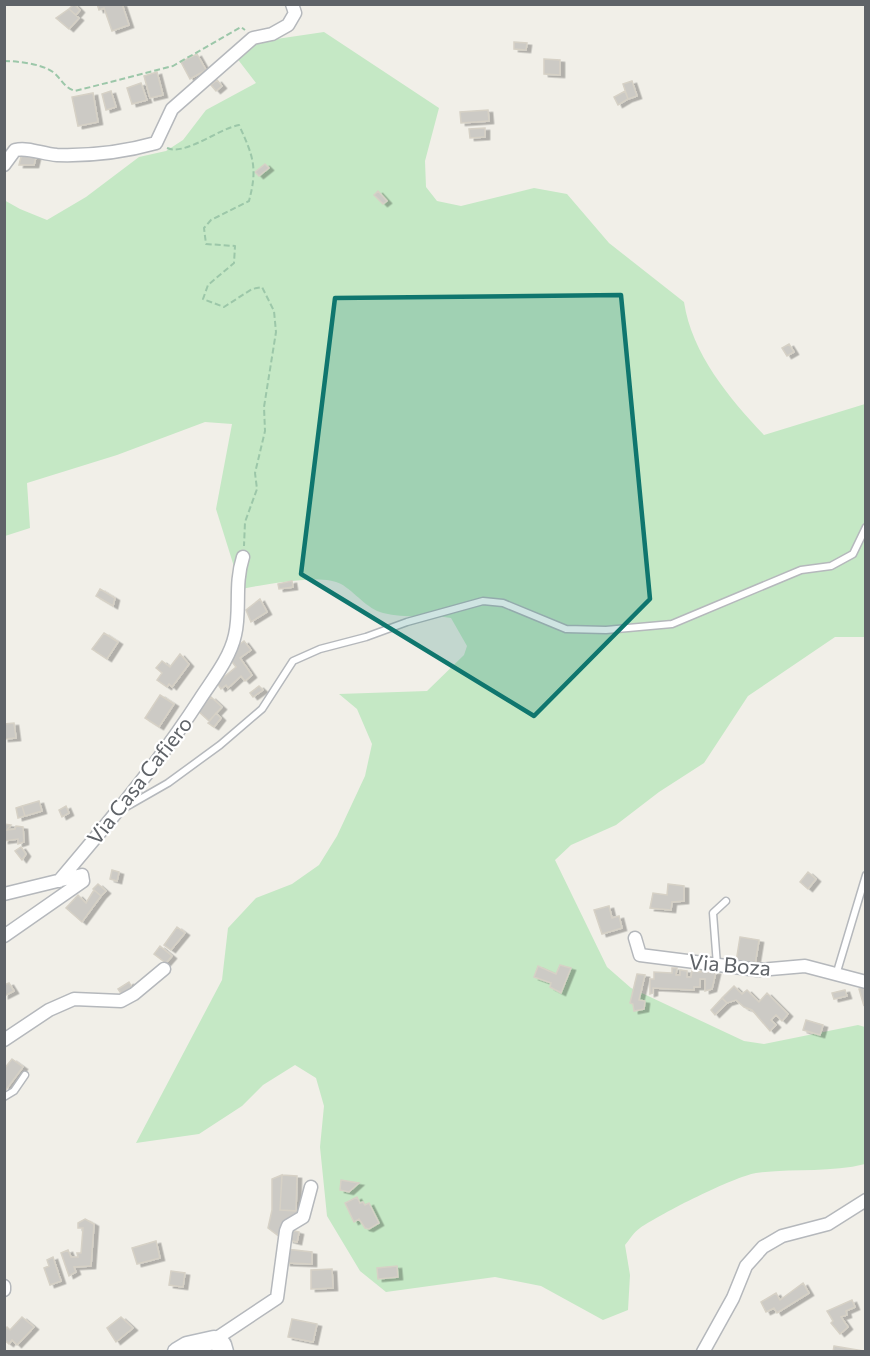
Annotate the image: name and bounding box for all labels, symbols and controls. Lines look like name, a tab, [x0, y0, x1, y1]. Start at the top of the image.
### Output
street label: Via Casa Cafiero	[81, 711, 197, 849]
street label: Via Boza	[688, 948, 772, 980]

